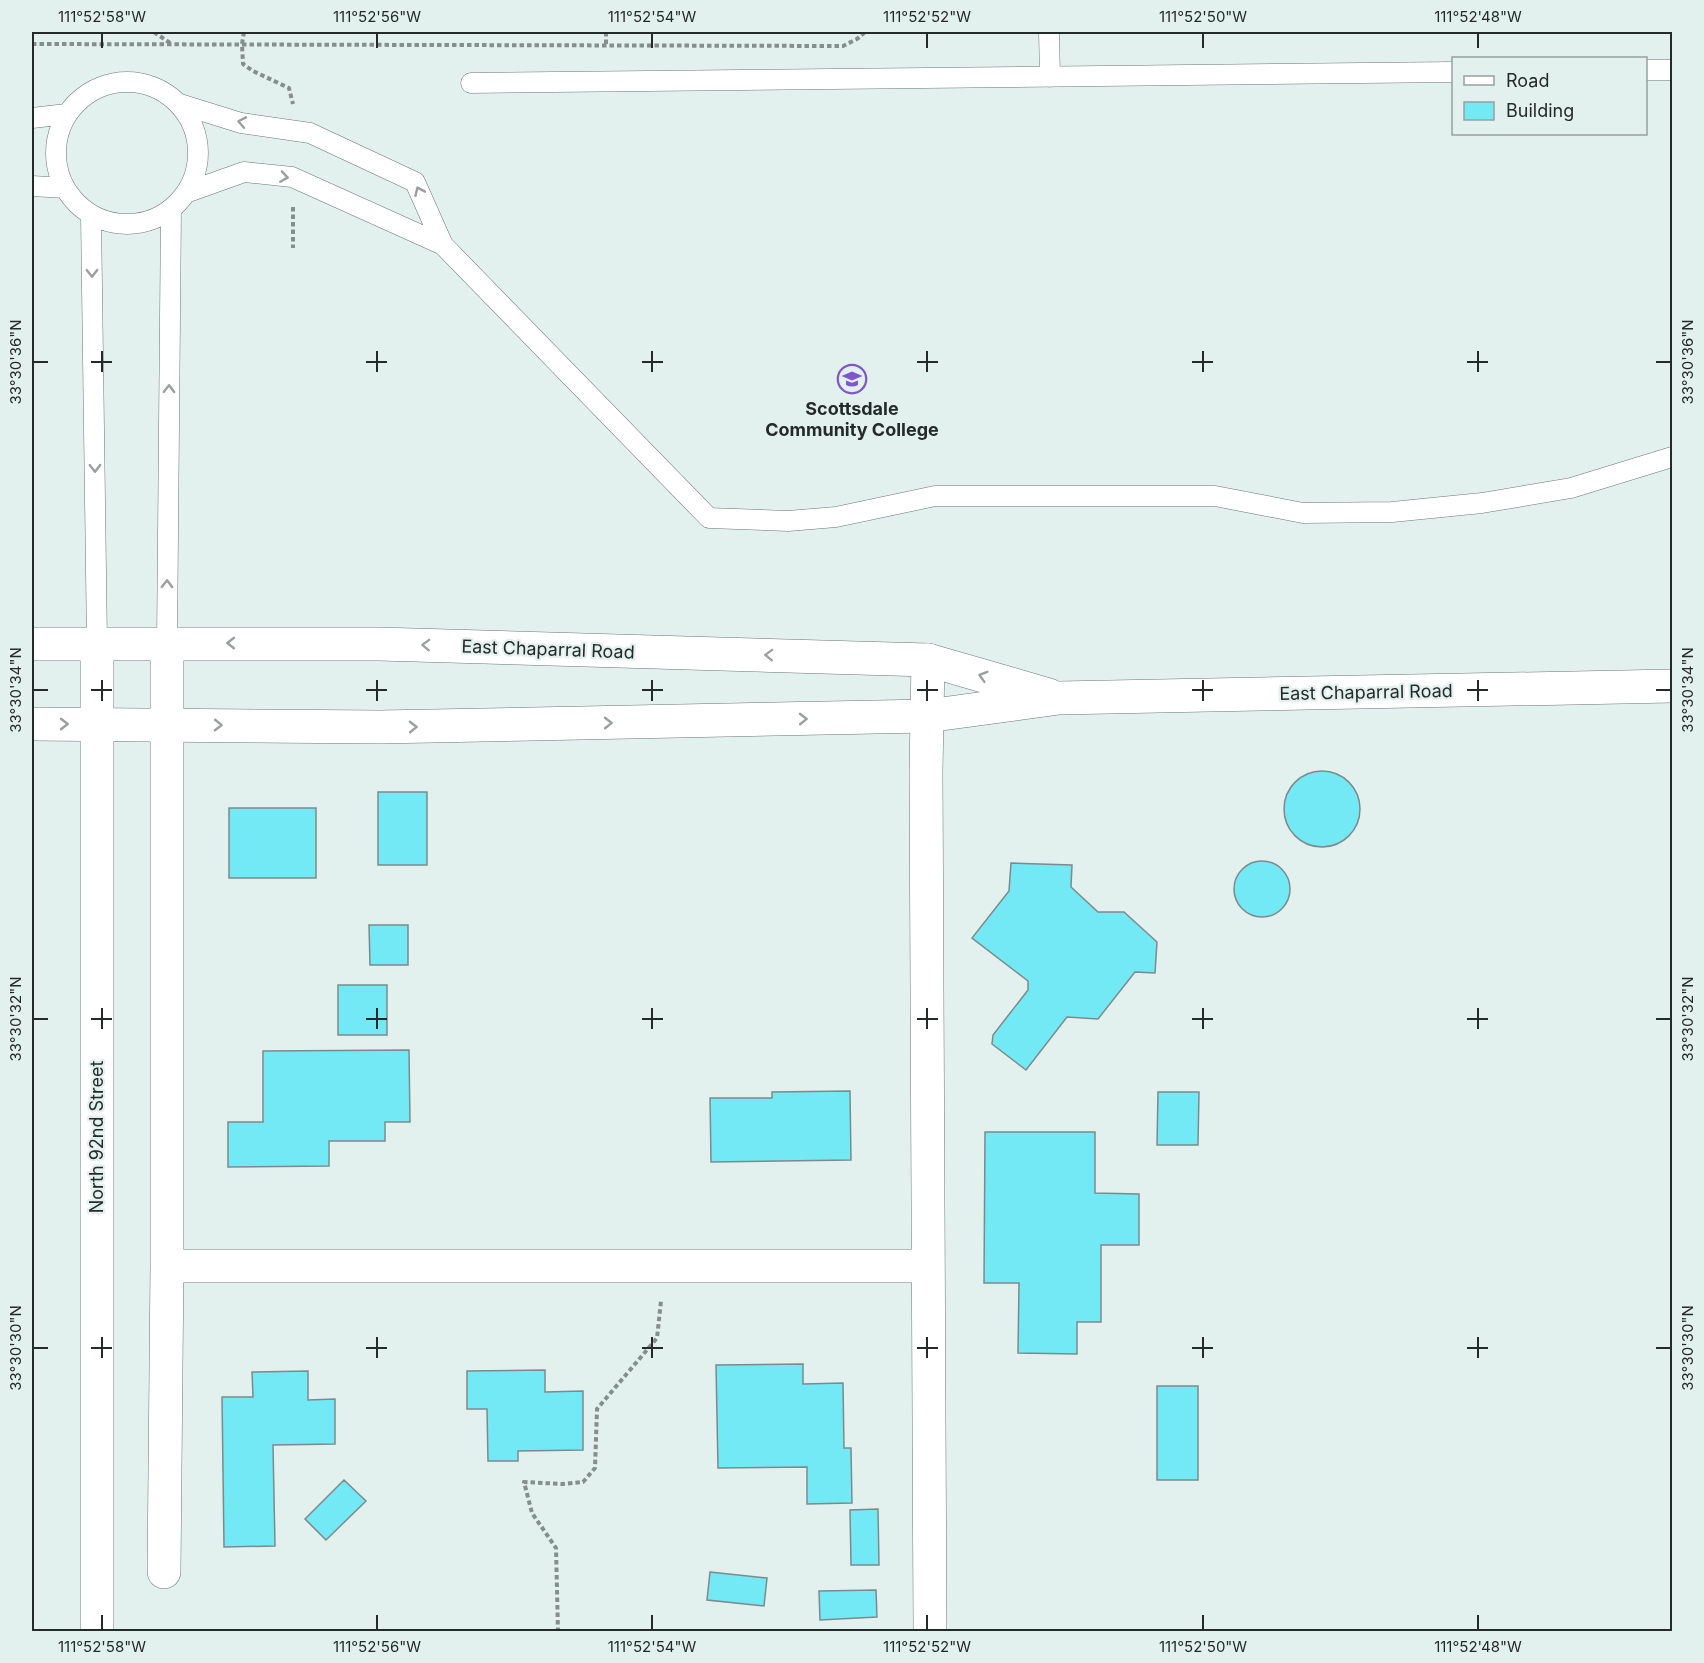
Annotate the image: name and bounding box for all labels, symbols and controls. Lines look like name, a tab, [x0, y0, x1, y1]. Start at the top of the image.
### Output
text: 111°52'58"W	[58, 7, 146, 26]
text: 111°52'56"W	[333, 7, 421, 26]
text: 111°52'54"W	[608, 7, 696, 26]
text: 111°52'52"W	[883, 7, 971, 26]
text: 111°52'50"W	[1159, 7, 1247, 26]
text: 111°52'48"W	[1434, 7, 1522, 26]
legend	[1452, 57, 1647, 135]
text: Road	[1506, 70, 1549, 91]
text: Building	[1506, 100, 1574, 121]
one-way arrow	[238, 116, 248, 129]
one-way arrow	[279, 170, 289, 183]
one-way arrow	[414, 187, 426, 198]
one-way arrow	[86, 269, 98, 278]
text: 33°30'36"N	[6, 319, 25, 405]
text: 33°30'36"N	[1678, 319, 1697, 405]
school or university icon: Scottsdale Community College	[836, 363, 868, 395]
one-way arrow	[163, 385, 175, 394]
place label: Scottsdale Community College	[765, 398, 939, 440]
one-way arrow	[89, 464, 101, 473]
one-way arrow	[161, 580, 173, 589]
street label: East Chaparral Road	[461, 635, 635, 663]
one-way arrow	[226, 637, 235, 650]
one-way arrow	[421, 639, 430, 652]
text: 33°30'34"N	[6, 647, 25, 733]
text: 33°30'34"N	[1678, 647, 1697, 733]
one-way arrow	[765, 649, 774, 662]
one-way arrow	[978, 671, 989, 683]
street label: East Chaparral Road	[1279, 680, 1453, 704]
one-way arrow	[798, 712, 807, 725]
one-way arrow	[603, 717, 612, 729]
one-way arrow	[59, 718, 68, 730]
one-way arrow	[213, 719, 222, 731]
one-way arrow	[408, 721, 417, 733]
text: 33°30'32"N	[6, 976, 25, 1062]
text: 33°30'32"N	[1678, 976, 1697, 1062]
street label: North 92nd Street	[86, 1061, 107, 1213]
text: 33°30'30"N	[6, 1305, 25, 1391]
text: 33°30'30"N	[1678, 1305, 1697, 1391]
text: 111°52'58"W	[58, 1637, 146, 1656]
text: 111°52'56"W	[333, 1637, 421, 1656]
text: 111°52'54"W	[608, 1637, 696, 1656]
text: 111°52'52"W	[883, 1637, 971, 1656]
text: 111°52'50"W	[1159, 1637, 1247, 1656]
text: 111°52'48"W	[1434, 1637, 1522, 1656]

